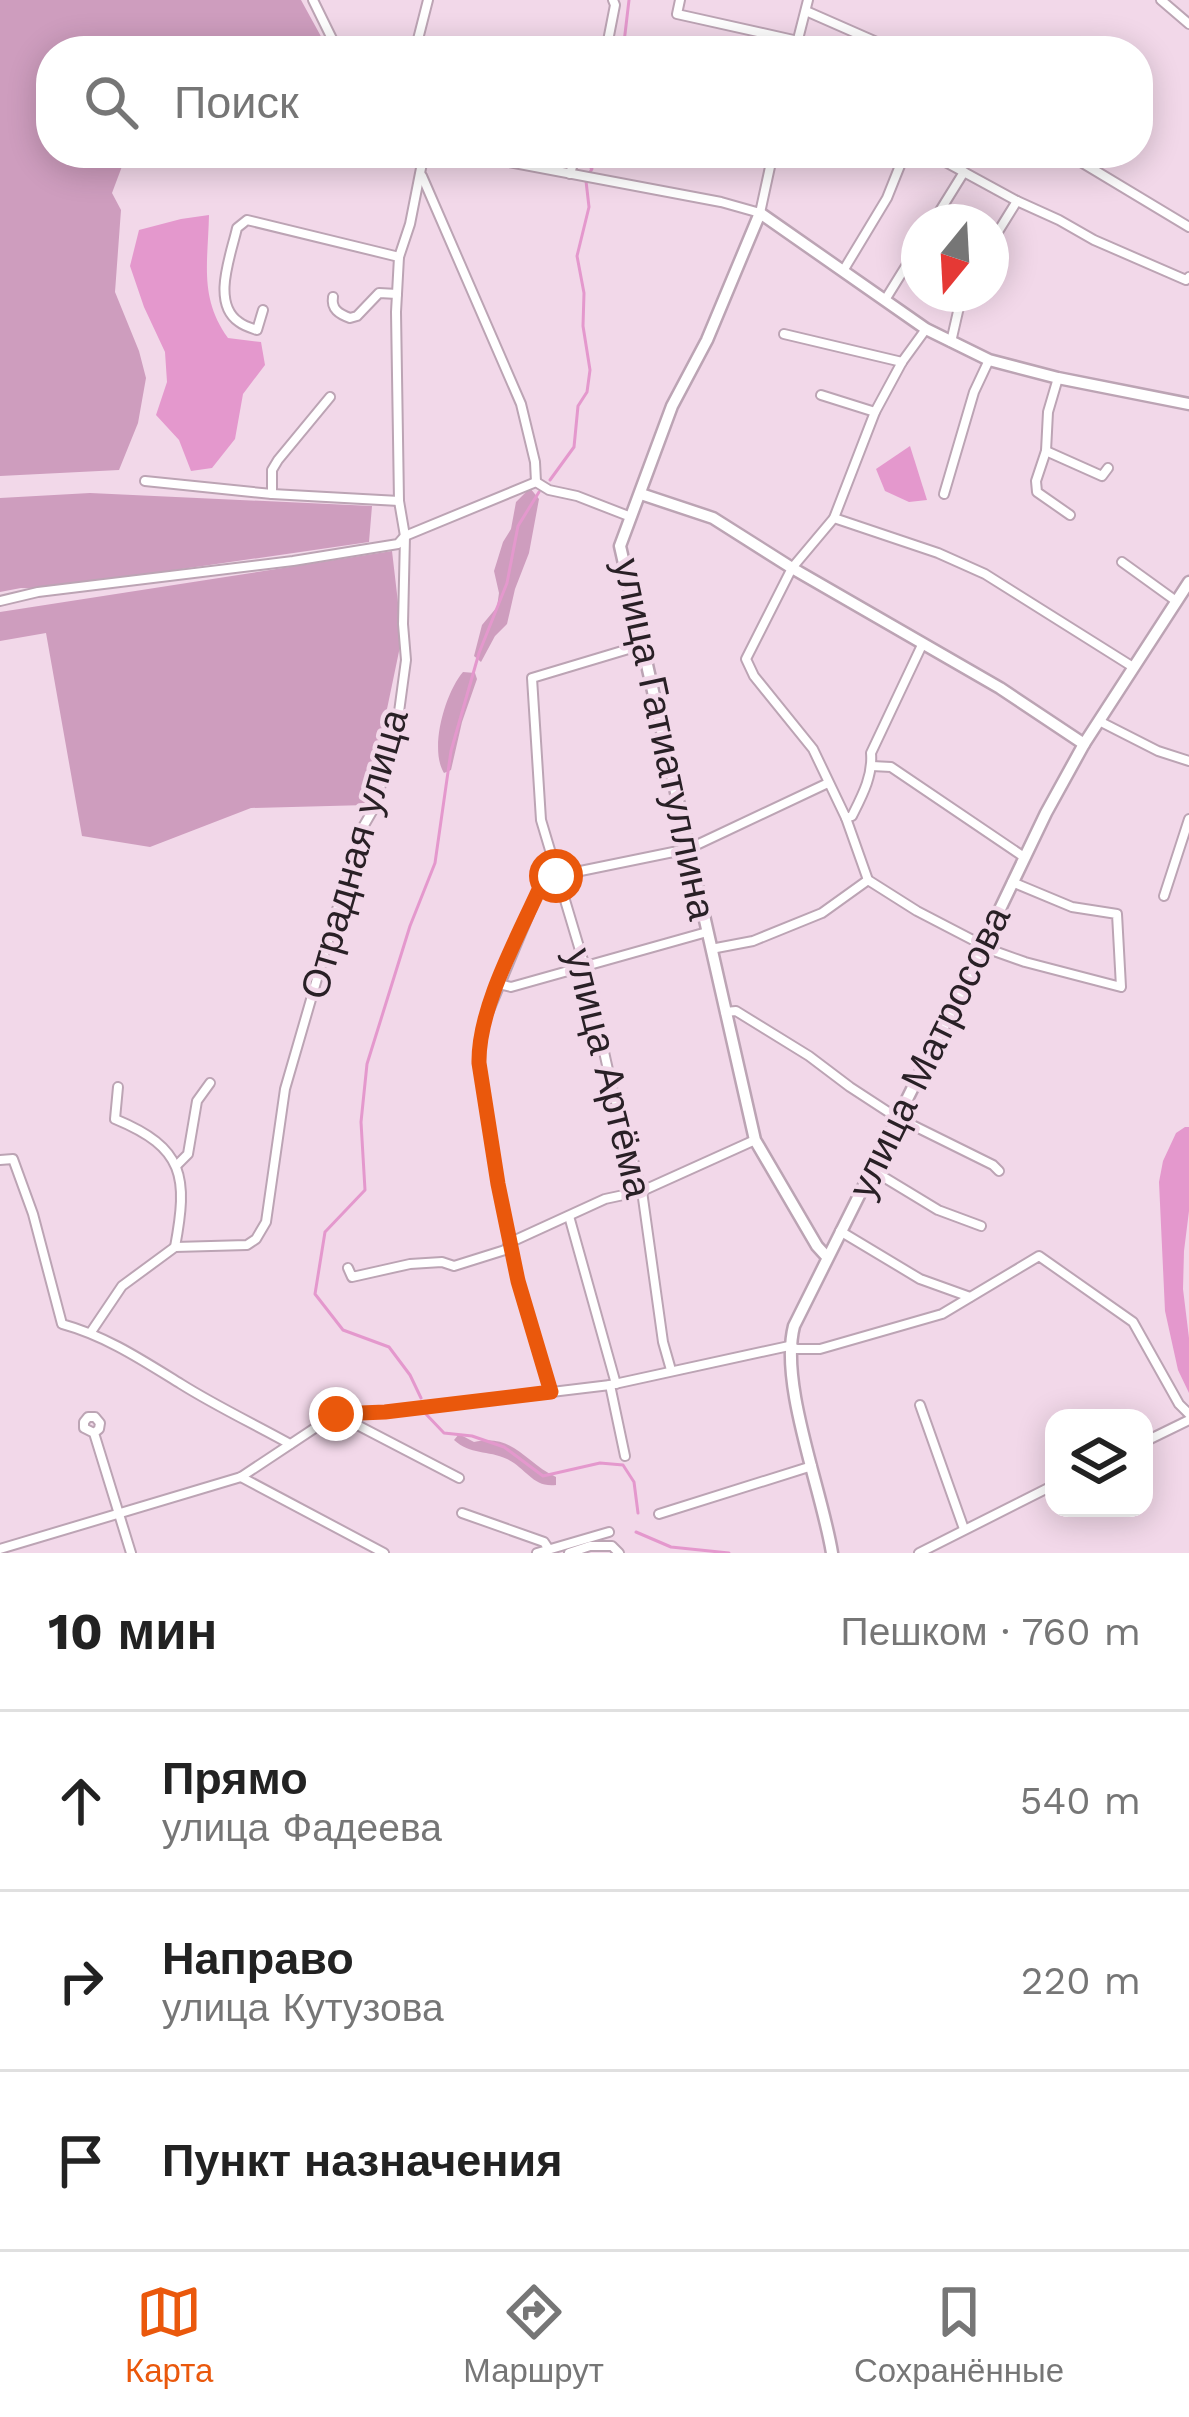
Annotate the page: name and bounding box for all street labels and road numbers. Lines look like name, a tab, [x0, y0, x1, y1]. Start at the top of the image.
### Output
street label: улица Гатиатуллина	[605, 554, 725, 924]
street label: Отрадная улица	[291, 704, 417, 1004]
street label: улица Матросова	[839, 898, 1019, 1205]
street label: улица Артёма	[556, 944, 662, 1203]

